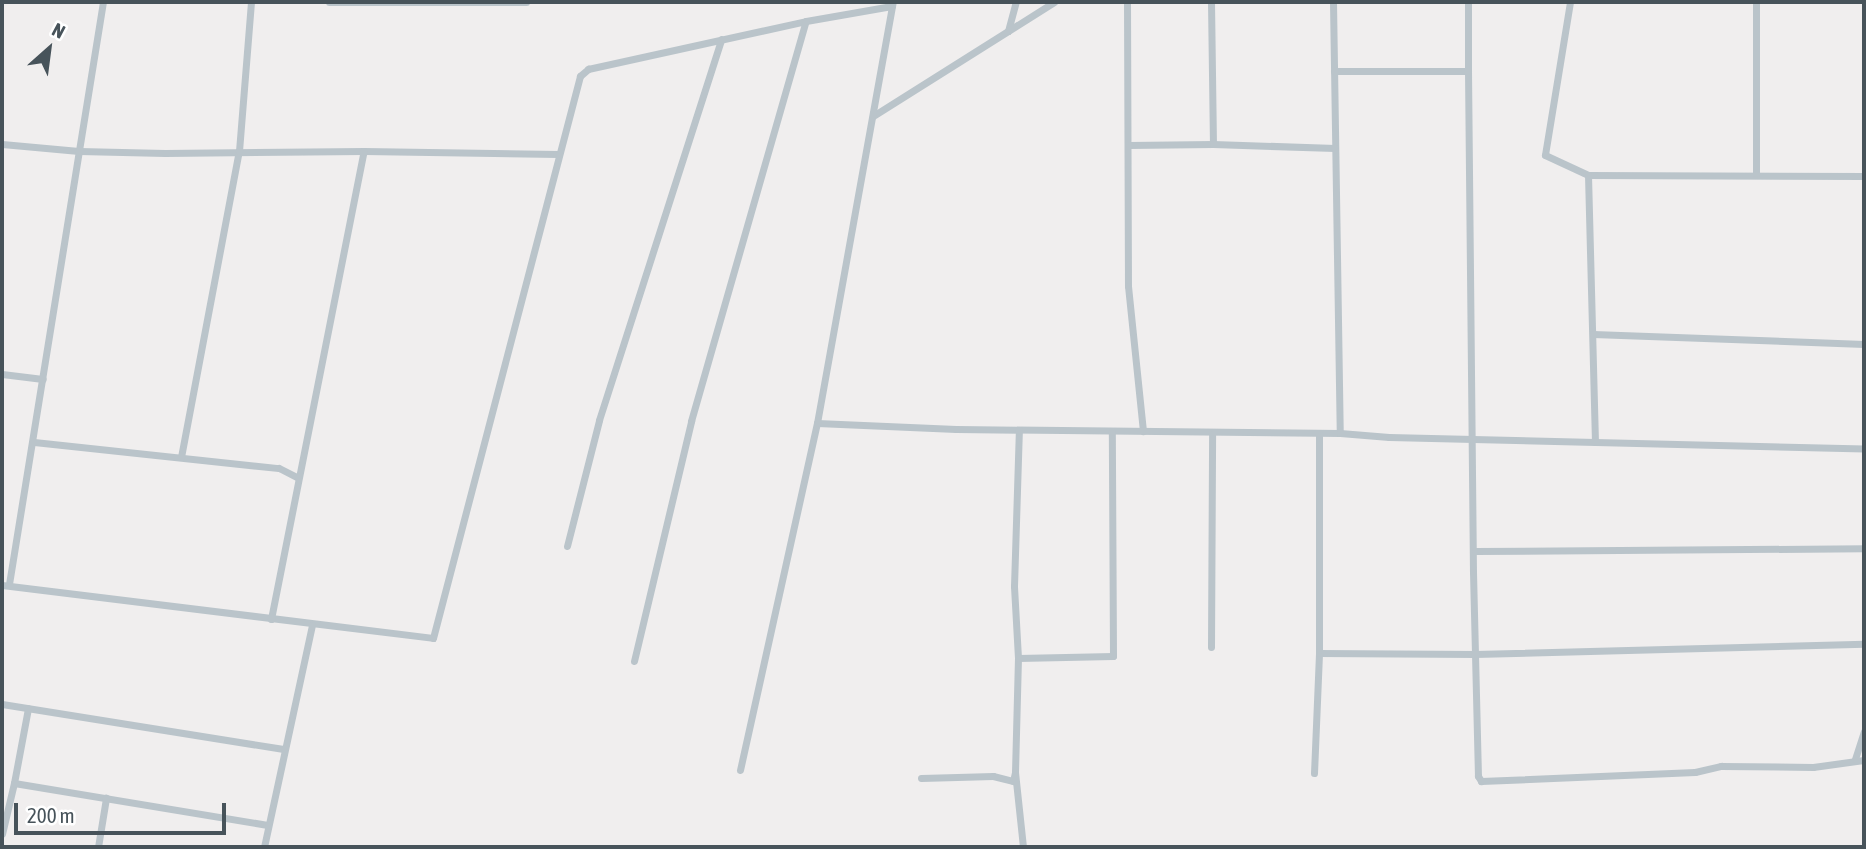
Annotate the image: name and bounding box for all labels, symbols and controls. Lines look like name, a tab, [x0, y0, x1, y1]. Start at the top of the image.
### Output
north arrow	[14, 14, 84, 84]
text: N	[49, 18, 69, 43]
scale bar	[18, 790, 229, 834]
text: 200 m	[27, 803, 75, 827]

